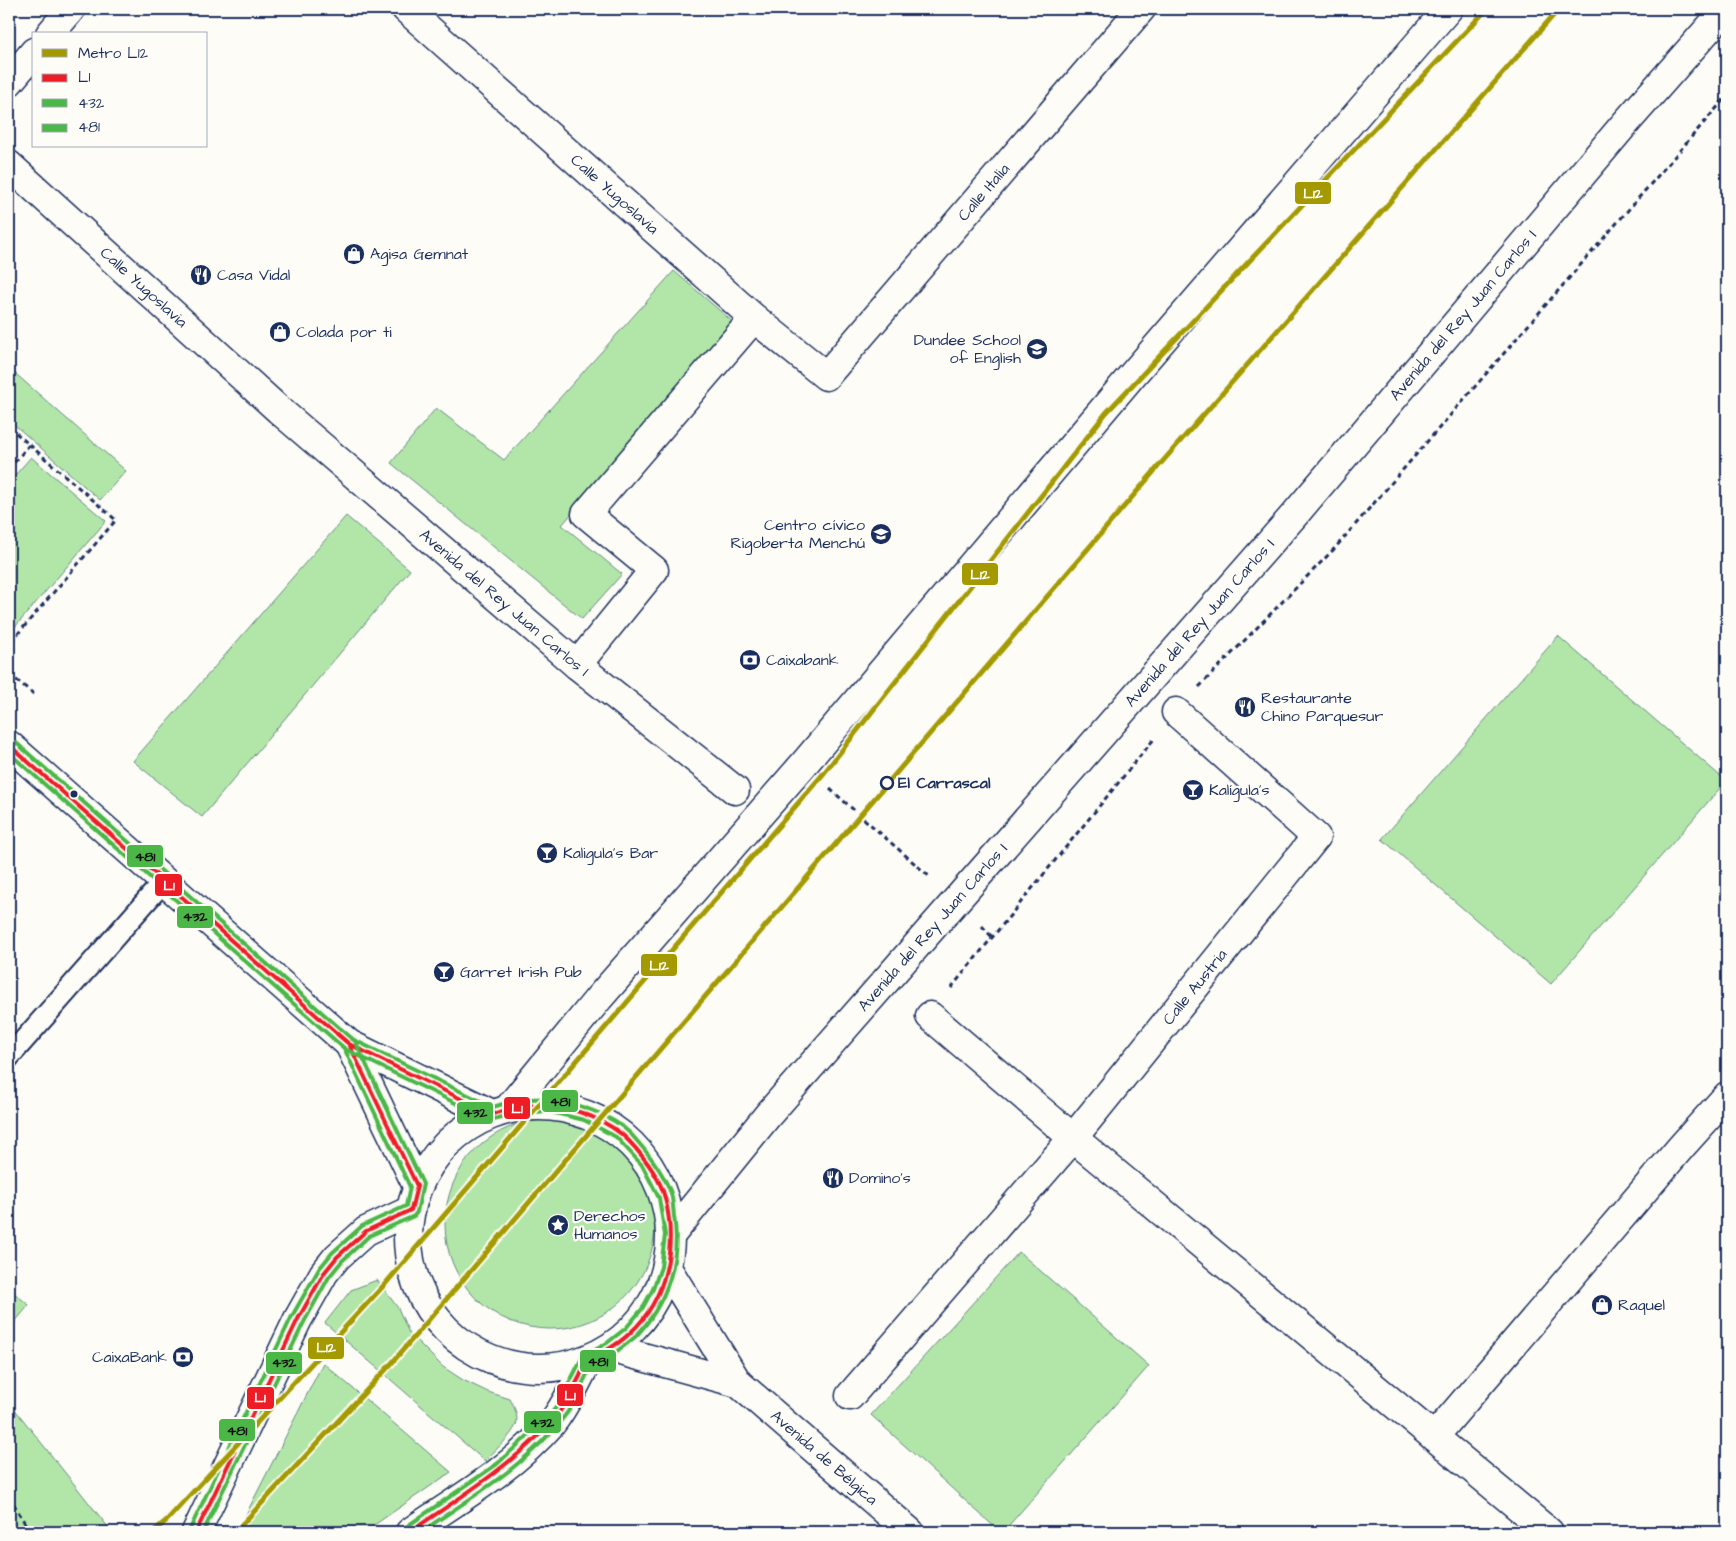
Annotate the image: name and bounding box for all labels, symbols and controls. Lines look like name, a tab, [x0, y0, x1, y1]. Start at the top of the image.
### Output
legend	[32, 32, 208, 148]
text: Metro L12	[78, 43, 149, 64]
text: L1	[78, 67, 90, 88]
text: 432	[78, 93, 105, 114]
text: 481	[78, 117, 100, 138]
street label: Calle Yugoslavia	[566, 149, 663, 239]
street label: Calle Italia	[953, 159, 1015, 226]
line badge: L12	[1294, 181, 1332, 205]
text: L12	[1303, 184, 1324, 204]
street label: Avenida del Rey Juan Carlos I	[1385, 225, 1542, 405]
street label: Calle Yugoslavia	[95, 242, 192, 333]
shop icon: Agisa Gemnat	[342, 242, 366, 266]
place label: Agisa Gemnat	[370, 243, 469, 266]
restaurant icon: Casa Vidal	[189, 263, 213, 287]
place label: Casa Vidal	[217, 264, 290, 286]
shop icon: Colada por ti	[268, 320, 292, 344]
place label: Colada por ti	[296, 321, 392, 343]
place label: Dundee School of English	[914, 329, 1021, 370]
school or university icon: Dundee School of English	[1025, 337, 1049, 361]
place label: Centro cívico Rigoberta Menchú	[730, 514, 865, 555]
school or university icon: Centro cívico Rigoberta Menchú	[869, 522, 893, 546]
street label: Avenida del Rey Juan Carlos I	[415, 524, 594, 682]
street label: Avenida del Rey Juan Carlos I	[1120, 534, 1280, 712]
line badge: L12	[961, 562, 999, 586]
text: L12	[970, 565, 991, 585]
bank icon: Caixabank	[738, 648, 762, 672]
place label: Caixabank	[766, 649, 839, 671]
place label: Restaurante Chino Parquesur	[1261, 687, 1383, 727]
restaurant icon: Restaurante Chino Parquesur	[1233, 695, 1257, 719]
place label: El Carrascal	[898, 772, 991, 794]
marker: El Carrascal	[880, 776, 894, 790]
bar icon: Kalígula's	[1181, 778, 1205, 802]
place label: Kalígula's	[1209, 779, 1269, 802]
unlabelled marker	[69, 789, 79, 799]
street label: Avenida del Rey Juan Carlos I	[853, 838, 1013, 1016]
bar icon: Kaligula's Bar	[535, 841, 559, 865]
place label: Kaligula's Bar	[563, 842, 658, 865]
line badge: 481	[126, 844, 164, 868]
text: 481	[135, 847, 155, 867]
line badge: L1	[154, 873, 183, 897]
text: L1	[163, 876, 175, 896]
line badge: 432	[176, 905, 214, 929]
text: 432	[183, 907, 208, 927]
street label: Calle Austria	[1157, 944, 1232, 1030]
line badge: L12	[640, 953, 678, 977]
text: L12	[649, 956, 670, 976]
bar icon: Garret Irish Pub	[432, 960, 456, 984]
place label: Garret Irish Pub	[460, 961, 582, 983]
line badge: 481	[541, 1089, 579, 1113]
text: 481	[550, 1092, 570, 1112]
line badge: L1	[503, 1096, 531, 1120]
text: L1	[511, 1099, 523, 1119]
line badge: 432	[456, 1101, 494, 1125]
text: 432	[463, 1103, 488, 1123]
restaurant icon: Domino's	[821, 1166, 845, 1190]
place label: Domino's	[849, 1167, 911, 1189]
place label: Derechos Humanos	[574, 1205, 646, 1245]
place icon: Derechos Humanos	[546, 1213, 570, 1237]
shop icon: Raquel	[1590, 1293, 1614, 1317]
place label: Raquel	[1618, 1294, 1665, 1316]
line badge: L12	[307, 1336, 345, 1360]
text: L12	[316, 1338, 337, 1358]
bank icon: CaixaBank	[171, 1345, 195, 1369]
place label: CaixaBank	[92, 1346, 167, 1368]
line badge: 481	[579, 1349, 617, 1373]
line badge: 432	[265, 1351, 303, 1375]
text: 481	[588, 1352, 608, 1372]
text: 432	[272, 1353, 297, 1373]
line badge: L1	[556, 1383, 584, 1407]
line badge: L1	[246, 1386, 275, 1410]
text: L1	[564, 1386, 576, 1406]
text: L1	[254, 1388, 266, 1408]
street label: Avenida de Bélgica	[766, 1405, 882, 1510]
line badge: 432	[523, 1410, 562, 1434]
text: 432	[530, 1413, 555, 1433]
line badge: 481	[218, 1418, 256, 1442]
text: 481	[227, 1421, 247, 1441]

